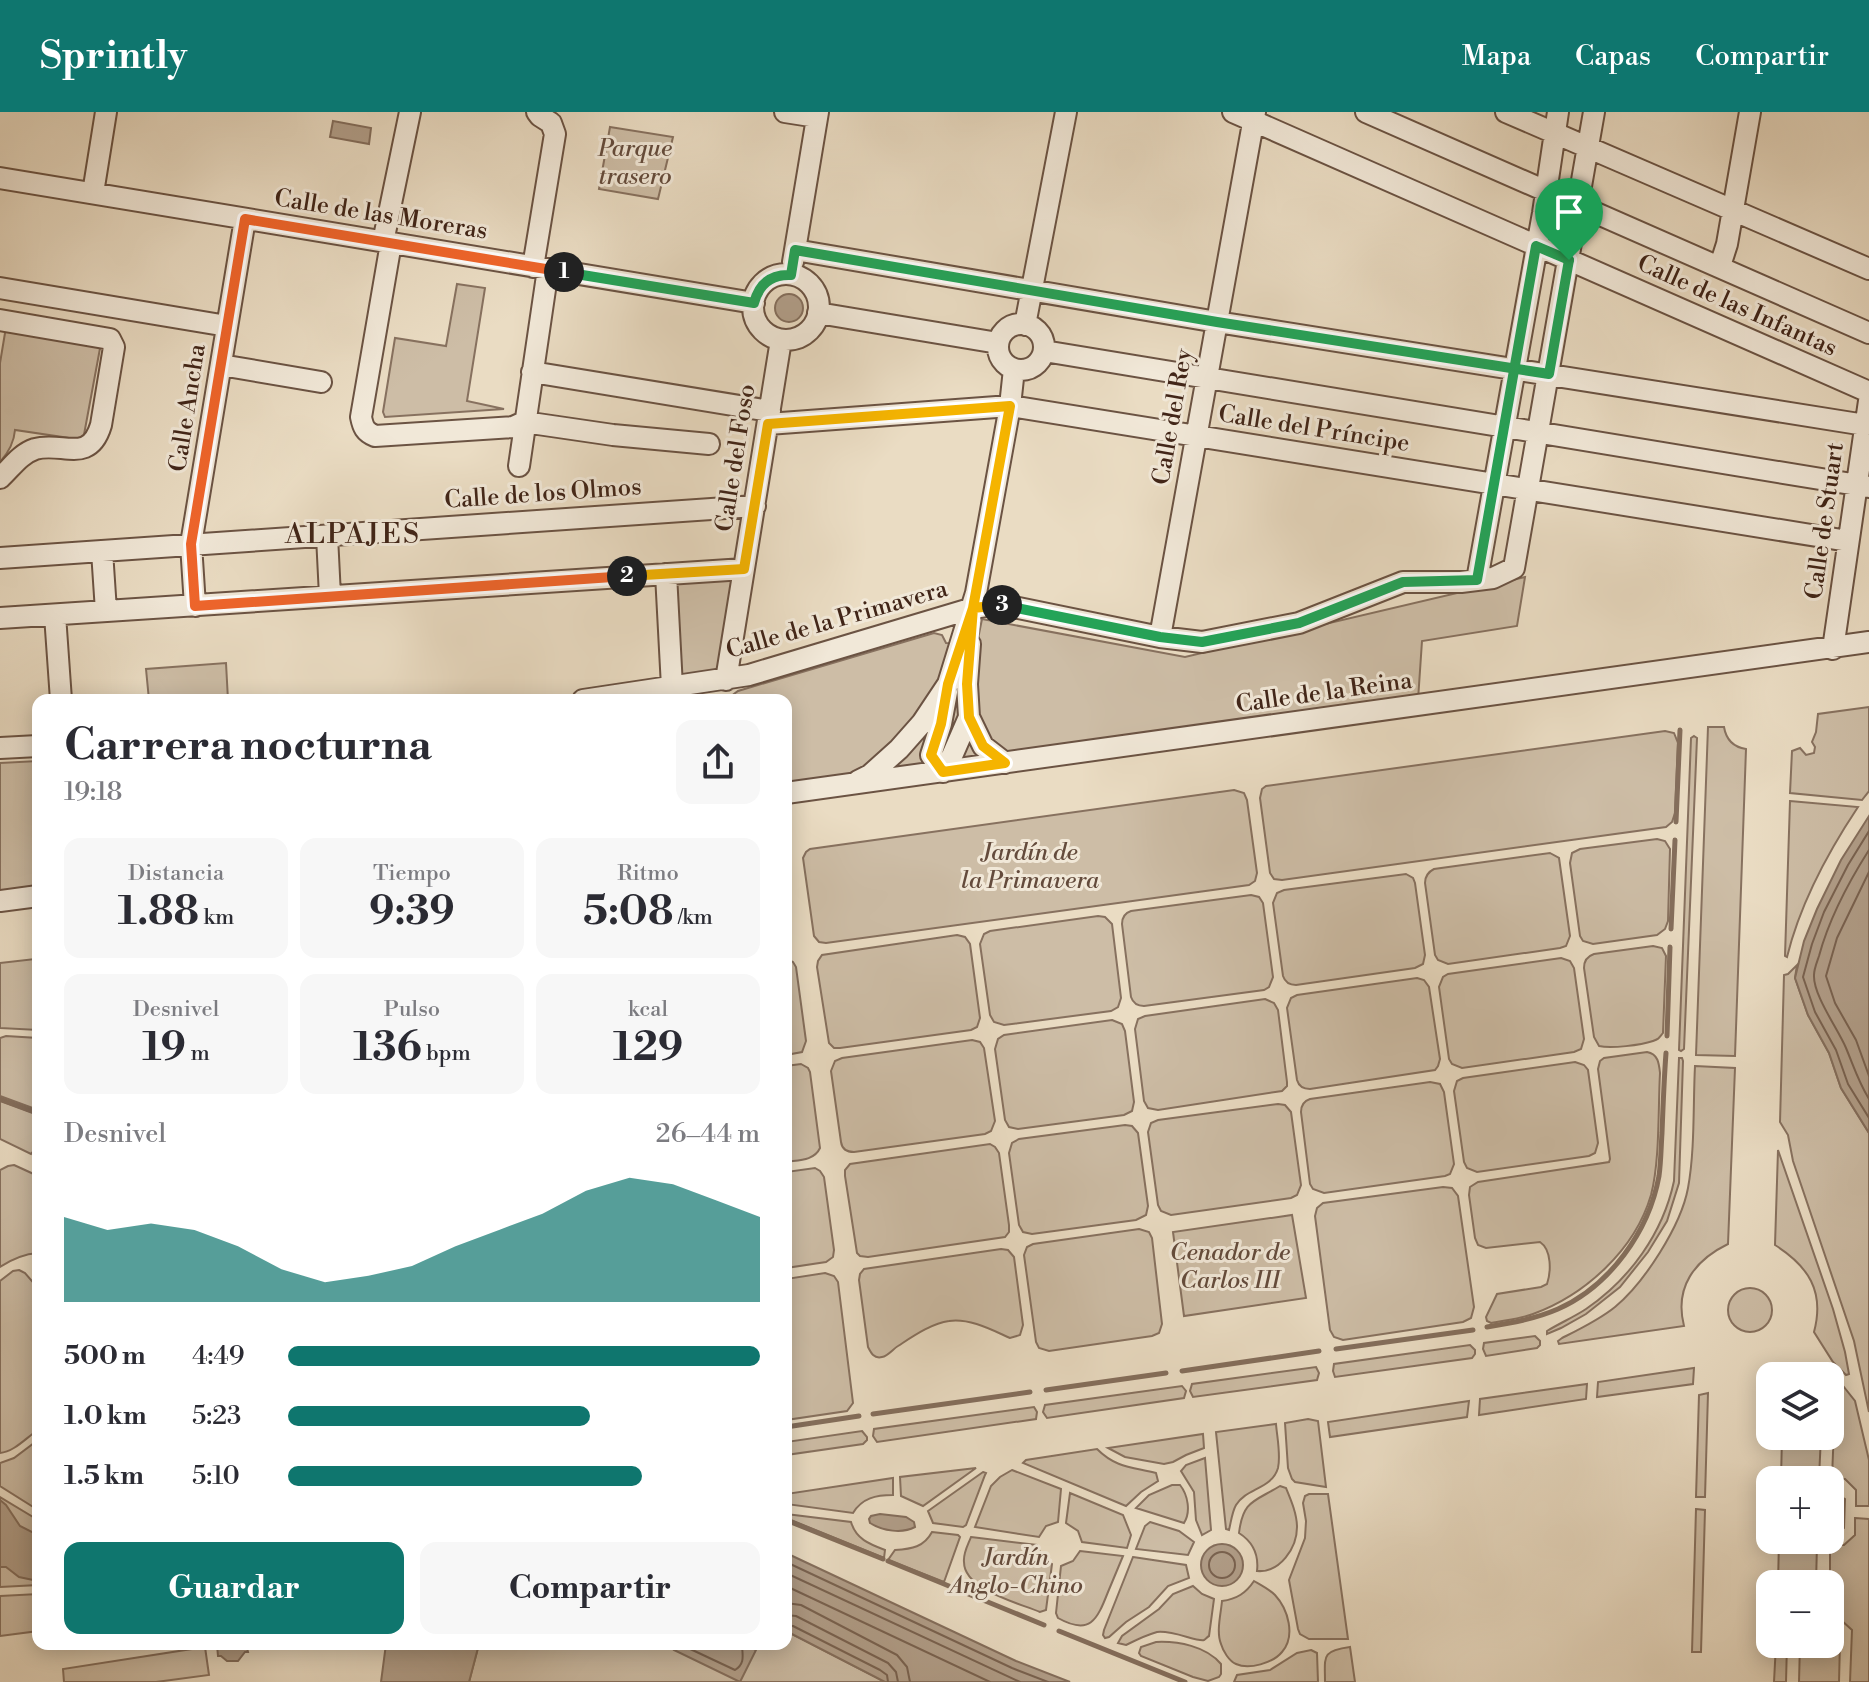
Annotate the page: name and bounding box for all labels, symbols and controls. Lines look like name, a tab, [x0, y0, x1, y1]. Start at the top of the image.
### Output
text: Sprintly	[40, 33, 187, 80]
text: Mapa	[1462, 39, 1531, 74]
text: Capas	[1575, 39, 1651, 74]
text: Compartir	[1695, 39, 1829, 74]
park label: Parque trasero	[597, 134, 672, 192]
pin	[1535, 178, 1603, 260]
street label: Calle de las Moreras	[272, 183, 490, 247]
icon: arrive	[1547, 190, 1591, 234]
street label: Calle de las Infantas	[1633, 248, 1841, 364]
pin: 1	[544, 252, 584, 292]
text: 1	[559, 258, 569, 285]
street label: Calle Ancha	[163, 341, 213, 474]
street label: Calle del Rey	[1146, 346, 1200, 487]
street label: Calle del Foso	[710, 382, 762, 534]
street label: Calle del Príncipe	[1216, 399, 1412, 459]
street label: Calle de Stuart	[1799, 440, 1851, 601]
street label: Calle de los Olmos	[443, 472, 643, 516]
district label: ALPAJES	[284, 517, 421, 552]
pin: 2	[607, 556, 647, 596]
text: 2	[620, 562, 634, 589]
street label: Calle de la Primavera	[723, 574, 952, 666]
pin: 3	[982, 585, 1022, 625]
text: 3	[995, 591, 1009, 618]
street label: Calle de la Reina	[1234, 666, 1415, 720]
text: Carrera nocturna	[64, 718, 432, 773]
button: share	[676, 720, 760, 804]
text: 19:18	[64, 776, 123, 808]
park label: Jardín de la Primavera	[961, 838, 1100, 896]
text: Distancia	[128, 860, 224, 887]
text: Tiempo	[373, 860, 451, 887]
text: Ritmo	[617, 860, 679, 887]
text: 1.88	[118, 887, 199, 937]
text: 9:39	[369, 887, 455, 937]
text: 5:08	[583, 887, 673, 937]
text: km	[199, 904, 234, 931]
text: /km	[673, 904, 713, 931]
text: Desnivel	[133, 996, 219, 1023]
text: Pulso	[384, 996, 440, 1023]
text: kcal	[628, 996, 668, 1023]
text: 19	[142, 1023, 186, 1073]
text: 136	[353, 1023, 422, 1073]
text: 129	[613, 1023, 683, 1073]
text: m	[186, 1040, 210, 1067]
text: bpm	[422, 1040, 471, 1067]
text: Desnivel	[64, 1118, 166, 1150]
text: 26–44 m	[656, 1118, 760, 1150]
park label: Cenador de Carlos III	[1170, 1238, 1290, 1296]
text: 500 m	[64, 1340, 146, 1372]
text: 4:49	[192, 1340, 245, 1372]
map controls	[1756, 1362, 1844, 1658]
button: layers	[1756, 1362, 1844, 1450]
text: 1.0 km	[64, 1400, 147, 1432]
text: 5:23	[192, 1400, 241, 1432]
text: 1.5 km	[64, 1460, 144, 1492]
text: 5:10	[192, 1460, 240, 1492]
button: +	[1756, 1466, 1844, 1554]
button: Guardar	[64, 1542, 404, 1634]
button: Compartir	[420, 1542, 760, 1634]
park label: Jardín Anglo-Chino	[946, 1543, 1083, 1601]
button: −	[1756, 1570, 1844, 1658]

